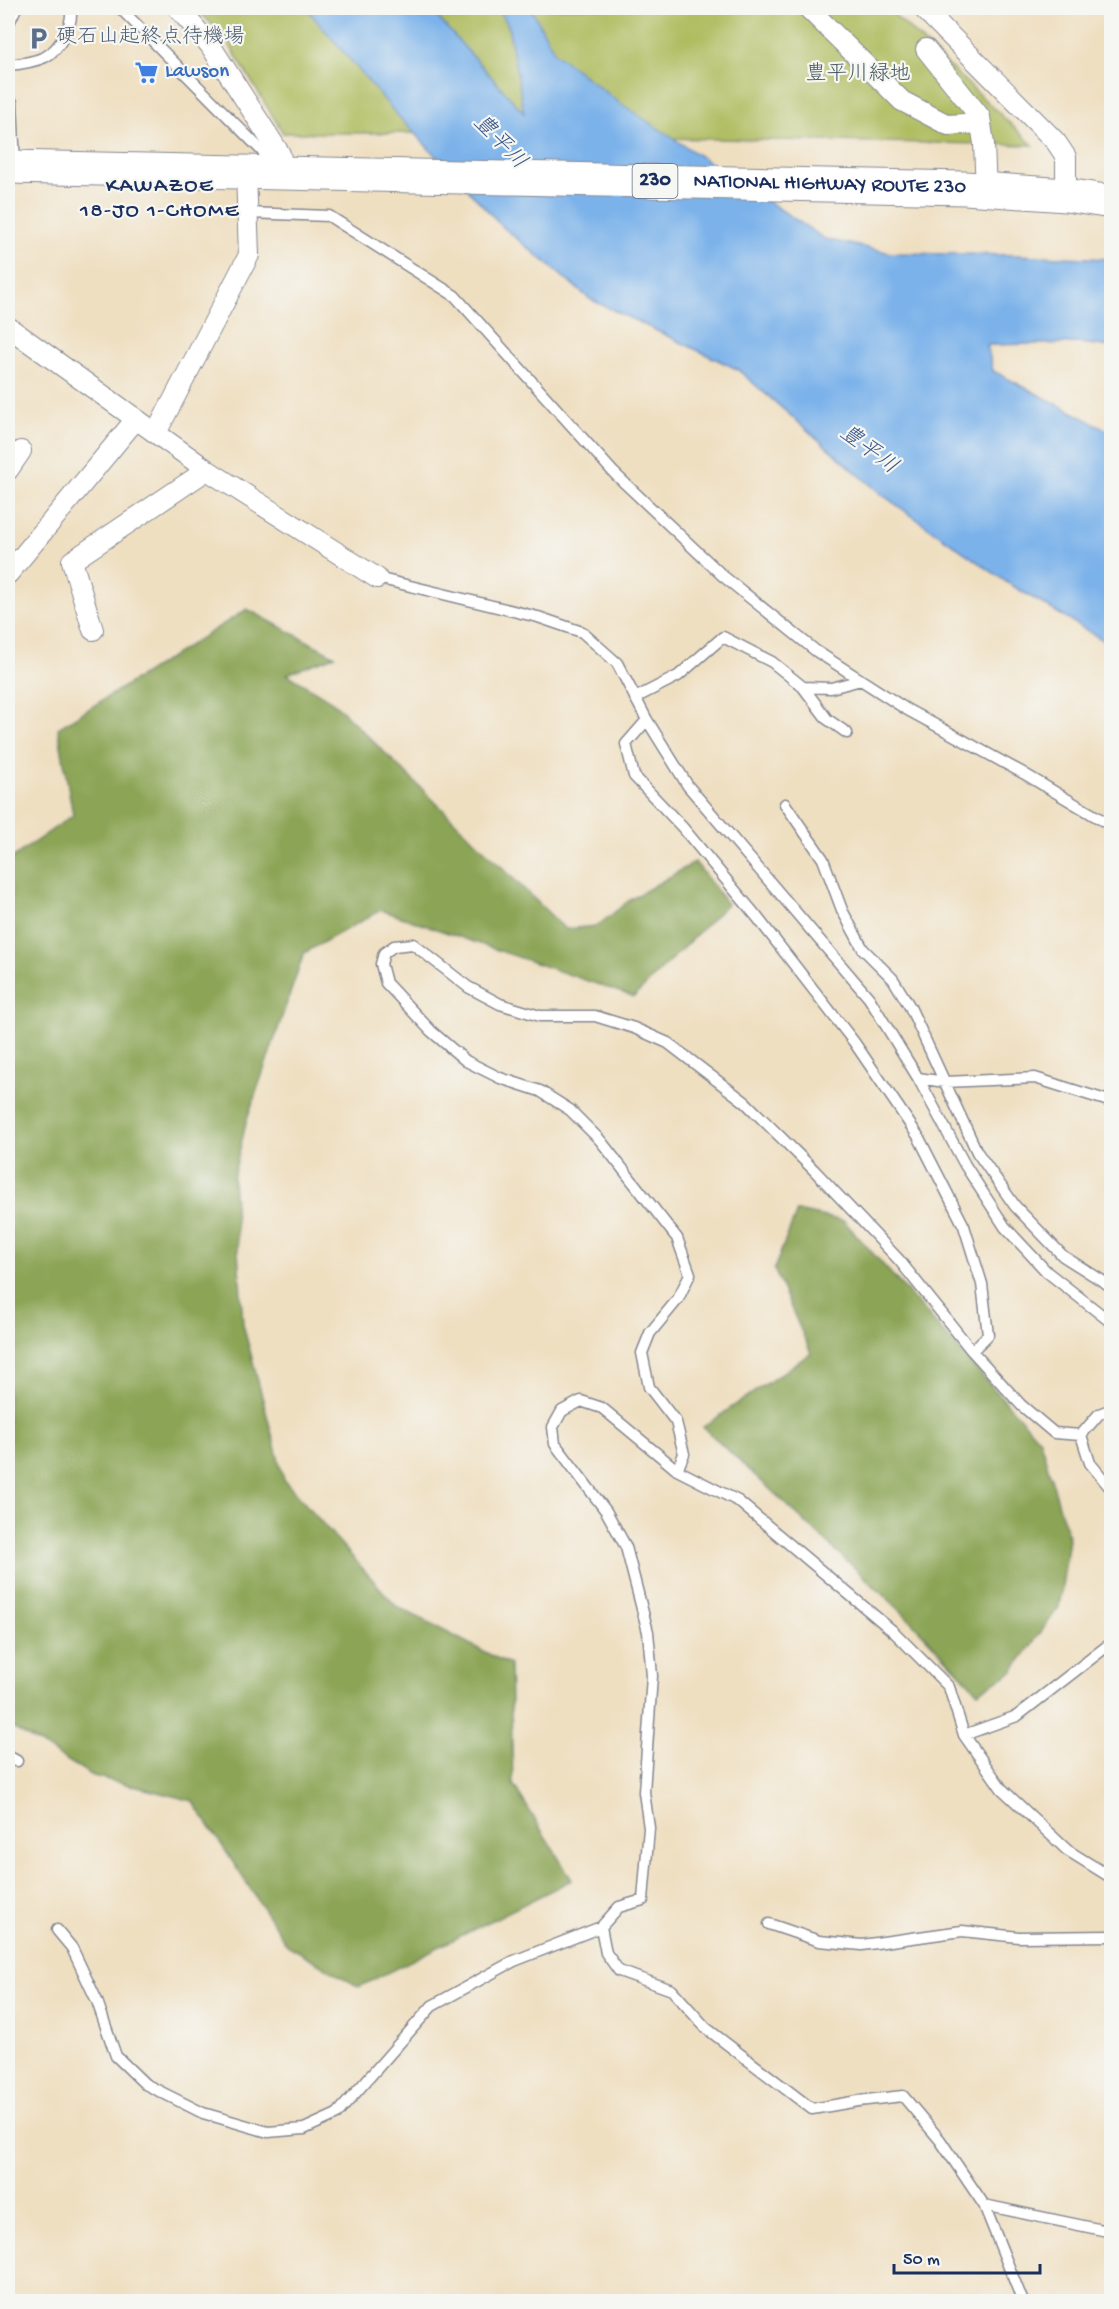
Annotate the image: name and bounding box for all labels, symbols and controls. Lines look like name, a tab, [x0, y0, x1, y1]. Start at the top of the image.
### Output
parking icon: 硬石山起終点待機場	[25, 25, 51, 51]
place label: 硬石山起終点待機場	[56, 25, 245, 51]
supermarket icon: Lawson	[134, 59, 160, 85]
place label: Lawson	[165, 60, 229, 85]
park label: 豊平川緑地	[806, 62, 911, 88]
water label: 豊平川	[467, 110, 532, 176]
road number: 230	[632, 164, 678, 198]
street label: NATIONAL HIGHWAY ROUTE 230	[693, 170, 967, 201]
district label: KAWAZOE 18-JO 1-CHOME	[79, 174, 240, 225]
water label: 豊平川	[834, 420, 903, 481]
scale bar	[894, 2237, 1040, 2275]
text: 50 m	[903, 2250, 940, 2271]

